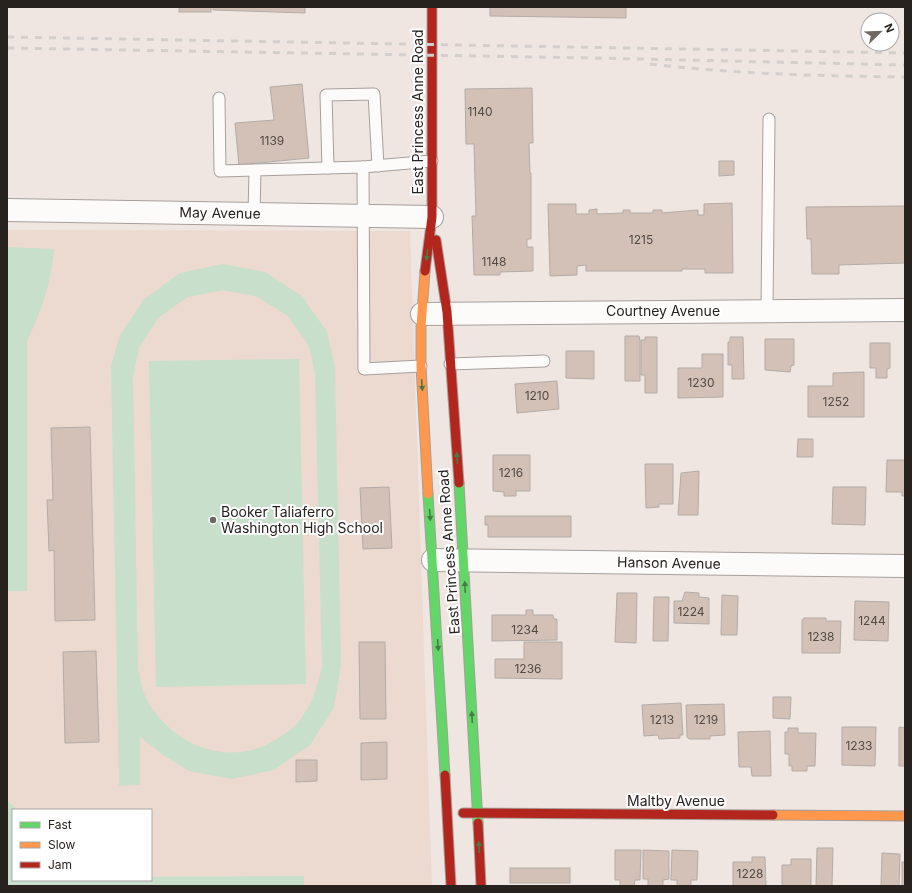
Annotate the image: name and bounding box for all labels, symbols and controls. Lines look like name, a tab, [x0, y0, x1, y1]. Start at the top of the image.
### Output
north arrow	[860, 12, 900, 52]
text: N	[881, 21, 897, 35]
street label: East Princess Anne Road	[409, 29, 426, 195]
house number: 1140	[467, 104, 493, 119]
house number: 1139	[260, 133, 284, 148]
street label: May Avenue	[179, 203, 261, 222]
house number: 1215	[629, 232, 653, 247]
one-way arrow	[424, 249, 430, 261]
house number: 1148	[482, 254, 506, 269]
street label: Courtney Avenue	[606, 302, 720, 319]
house number: 1230	[687, 375, 715, 390]
one-way arrow	[418, 379, 425, 391]
house number: 1210	[525, 388, 549, 403]
house number: 1252	[823, 394, 849, 409]
one-way arrow	[453, 452, 460, 464]
house number: 1216	[499, 465, 523, 480]
street label: East Princess Anne Road	[434, 469, 463, 635]
place label: Booker Taliaferro Washington High School	[221, 503, 383, 536]
one-way arrow	[426, 509, 433, 521]
marker: Booker Taliaferro Washington High School	[208, 515, 218, 525]
street label: Hanson Avenue	[617, 553, 721, 572]
one-way arrow	[462, 580, 468, 593]
house number: 1224	[677, 604, 705, 619]
house number: 1244	[858, 613, 886, 628]
house number: 1234	[511, 622, 539, 637]
house number: 1238	[807, 629, 835, 644]
one-way arrow	[434, 639, 441, 651]
house number: 1236	[514, 661, 542, 676]
one-way arrow	[469, 711, 476, 723]
house number: 1213	[650, 712, 674, 727]
house number: 1219	[694, 712, 718, 727]
house number: 1233	[845, 738, 873, 753]
street label: Maltby Avenue	[627, 792, 725, 809]
legend	[12, 809, 152, 881]
text: Fast	[48, 817, 72, 832]
text: Slow	[48, 837, 76, 852]
one-way arrow	[476, 841, 483, 853]
text: Jam	[48, 857, 72, 872]
house number: 1228	[737, 866, 763, 881]

